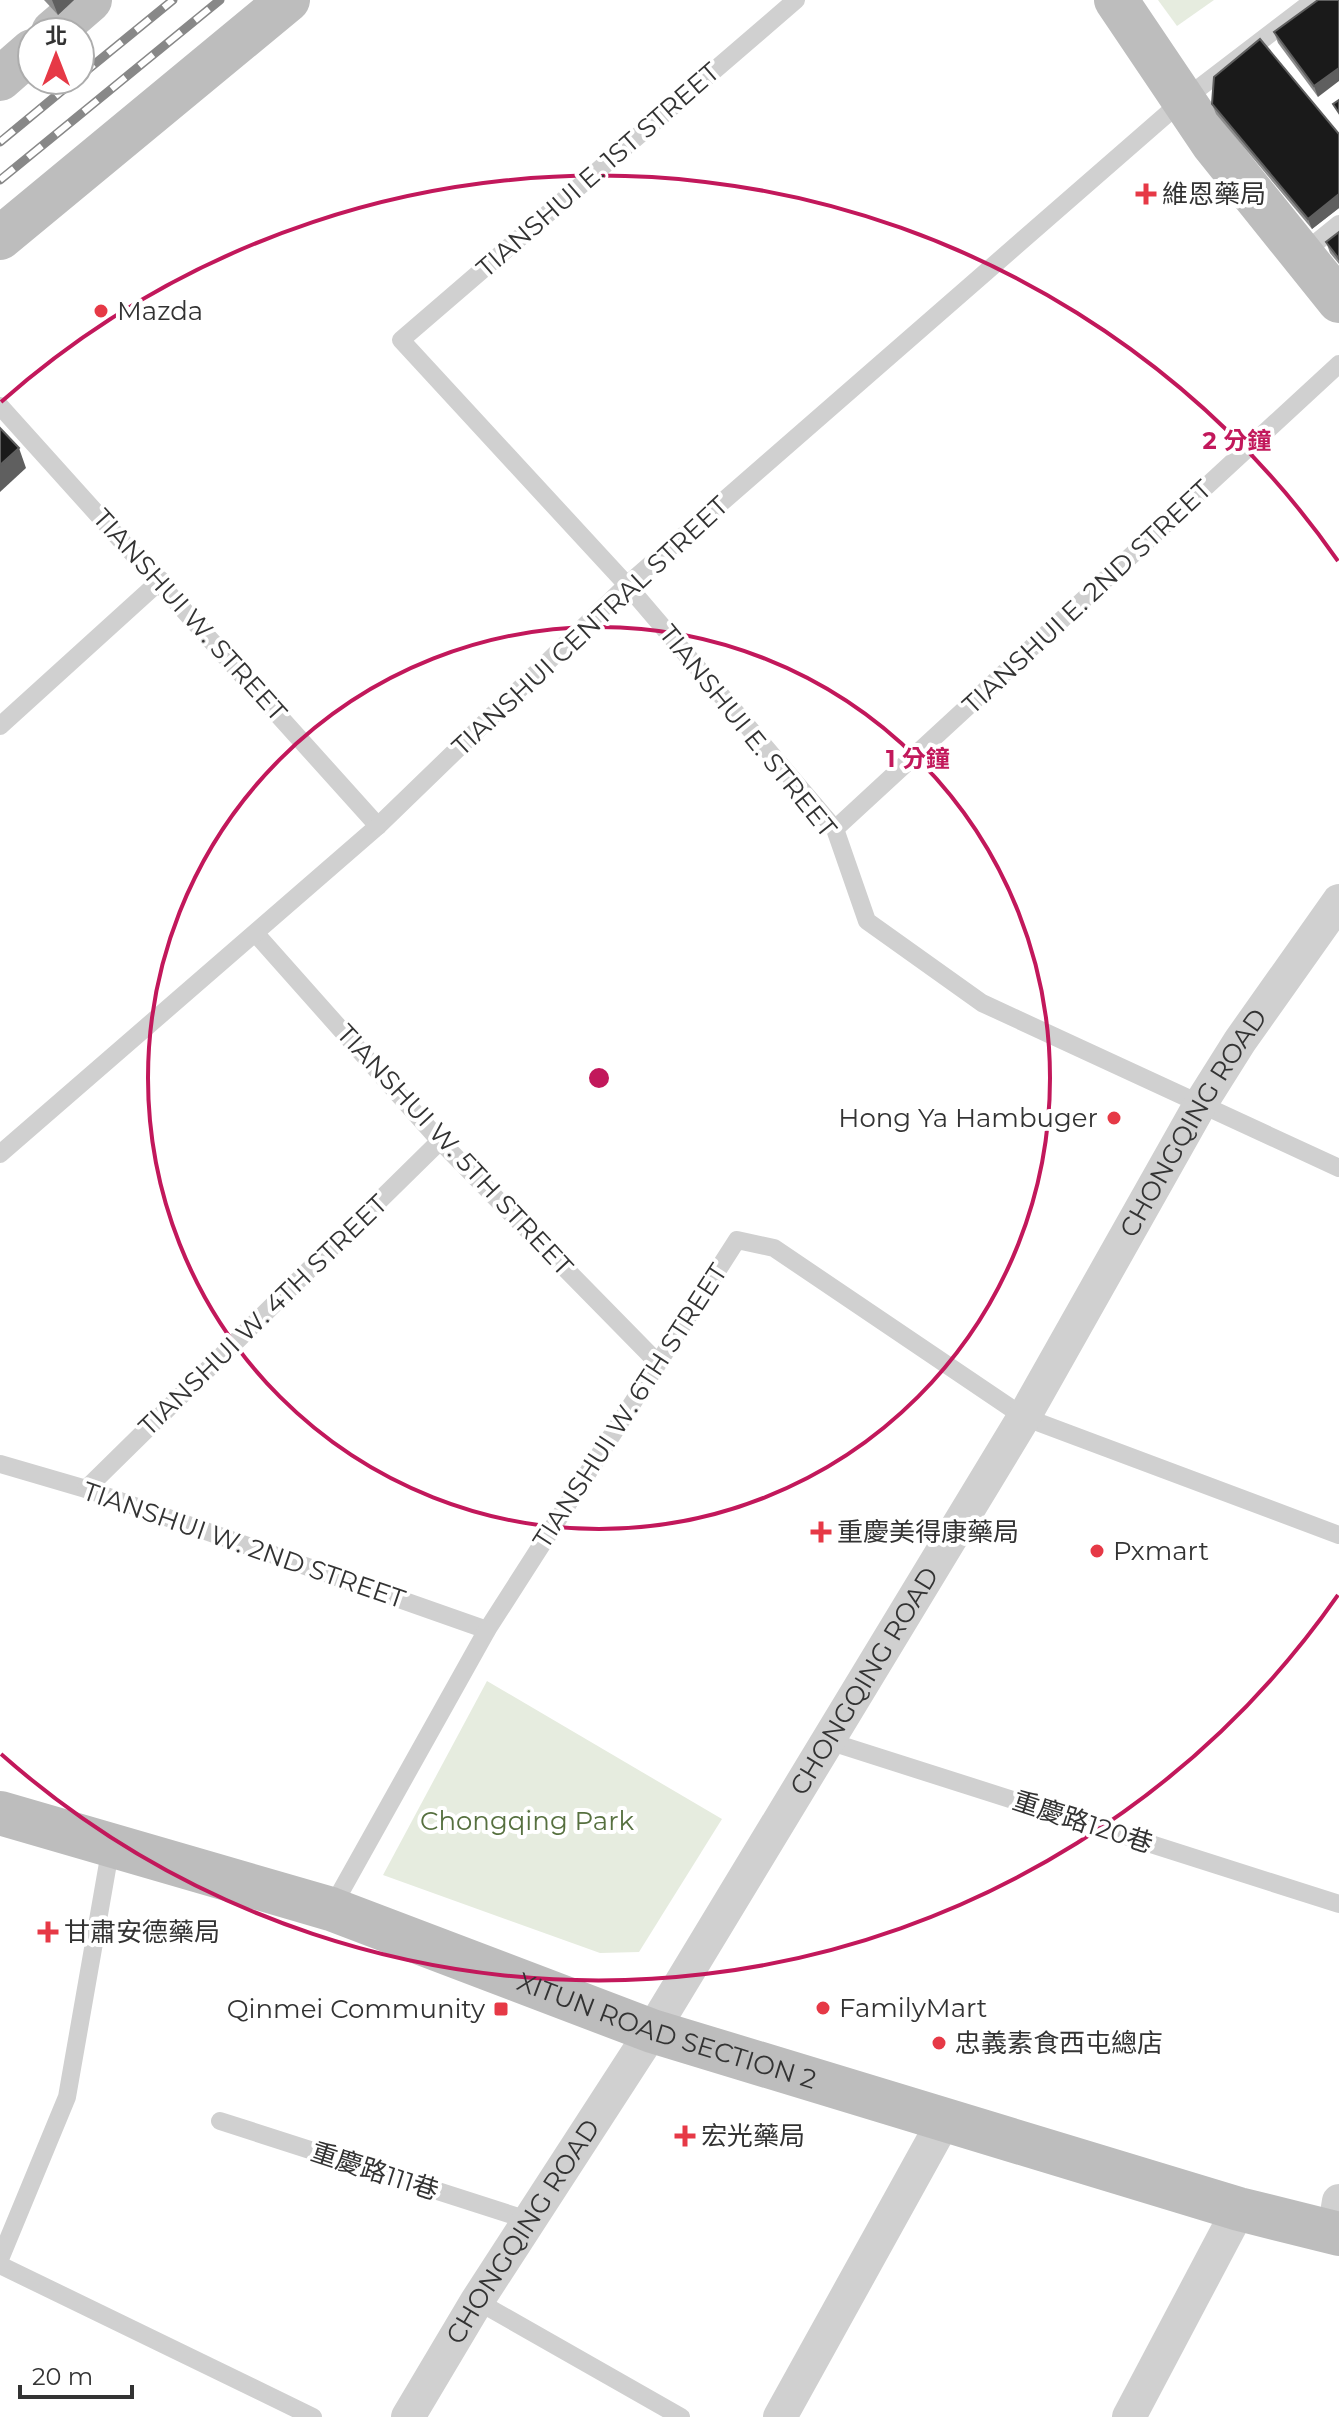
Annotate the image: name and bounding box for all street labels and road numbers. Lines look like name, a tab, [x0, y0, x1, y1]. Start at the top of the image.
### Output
street label: TIANSHUI E. 1ST STREET	[470, 56, 726, 284]
street label: TIANSHUI E. 2ND STREET	[956, 473, 1218, 721]
street label: TIANSHUI CENTRAL STREET	[445, 490, 735, 762]
street label: TIANSHUI W. STREET	[86, 502, 294, 728]
street label: TIANSHUI E. STREET	[652, 618, 844, 844]
street label: CHONGQING ROAD	[1113, 1002, 1274, 1243]
street label: TIANSHUI W. 5TH STREET	[330, 1018, 580, 1282]
street label: TIANSHUI W. 4TH STREET	[132, 1188, 394, 1442]
street label: TIANSHUI W. 6TH STREET	[526, 1258, 734, 1554]
street label: TIANSHUI W. 2ND STREET	[79, 1475, 409, 1615]
street label: CHONGQING ROAD	[783, 1561, 945, 1801]
street label: 重慶路120巷	[1009, 1784, 1157, 1860]
street label: XITUN ROAD SECTION 2	[513, 1965, 820, 2096]
street label: CHONGQING ROAD	[439, 2113, 607, 2350]
street label: 重慶路111巷	[307, 2135, 443, 2207]

